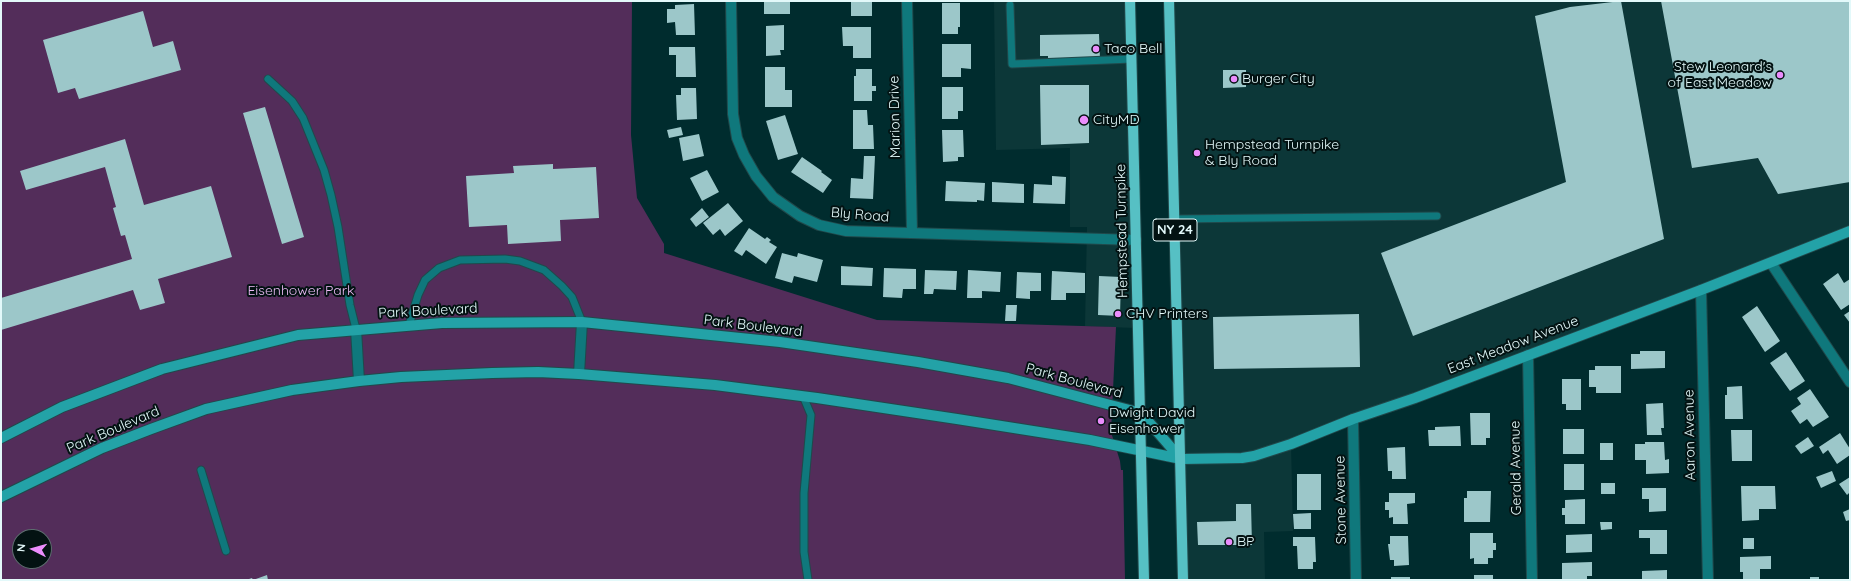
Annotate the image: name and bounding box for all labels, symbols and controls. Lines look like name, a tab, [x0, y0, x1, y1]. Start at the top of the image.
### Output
place label: Taco Bell	[1104, 41, 1163, 57]
marker: Taco Bell	[1091, 44, 1101, 54]
place label: Stew Leonard's of East Meadow	[1668, 59, 1772, 92]
marker: Stew Leonard's of East Meadow	[1775, 70, 1785, 80]
place label: Burger City	[1242, 71, 1315, 87]
marker: Burger City	[1229, 74, 1239, 84]
street label: Marion Drive	[886, 76, 904, 158]
place label: CityMD	[1093, 112, 1139, 128]
marker: CityMD	[1078, 114, 1090, 126]
place label: Hempstead Turnpike & Bly Road	[1205, 137, 1339, 170]
marker: Hempstead Turnpike & Bly Road	[1192, 148, 1202, 158]
street label: Hempstead Turnpike	[1112, 164, 1132, 298]
street label: Bly Road	[830, 204, 890, 226]
road number: NY 24	[1153, 219, 1197, 241]
park label: Eisenhower Park	[247, 283, 355, 299]
street label: Park Boulevard	[378, 300, 478, 322]
place label: CHV Printers	[1126, 306, 1208, 322]
marker: CHV Printers	[1113, 309, 1123, 319]
street label: Park Boulevard	[703, 312, 803, 340]
street label: East Meadow Avenue	[1445, 312, 1581, 378]
street label: Park Boulevard	[1024, 360, 1124, 402]
street label: Aaron Avenue	[1681, 389, 1699, 481]
street label: Park Boulevard	[64, 403, 162, 457]
place label: Dwight David Eisenhower	[1109, 405, 1195, 438]
marker: Dwight David Eisenhower	[1096, 416, 1106, 426]
street label: Gerald Avenue	[1507, 421, 1525, 515]
street label: Stone Avenue	[1332, 456, 1350, 544]
north arrow	[12, 529, 52, 569]
place label: BP	[1237, 534, 1254, 550]
marker: BP	[1224, 537, 1234, 547]
text: N	[14, 543, 28, 553]

